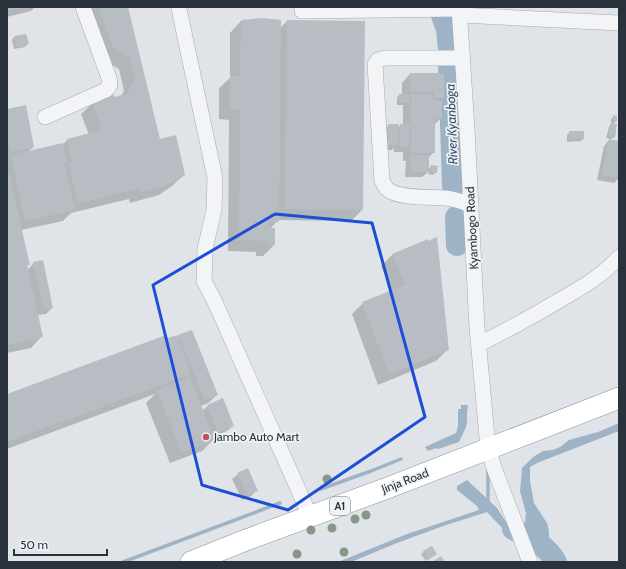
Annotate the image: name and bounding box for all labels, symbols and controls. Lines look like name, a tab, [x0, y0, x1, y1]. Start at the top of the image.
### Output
water label: River Kyanboga	[442, 83, 460, 165]
street label: Kyambogo Road	[462, 186, 481, 270]
place label: Jambo Auto Mart	[213, 429, 299, 444]
marker: Jambo Auto Mart	[201, 432, 211, 442]
street label: Jinja Road	[378, 465, 430, 497]
road number: A1	[330, 497, 350, 515]
scale bar	[14, 531, 107, 557]
text: 50 m	[20, 537, 48, 552]

